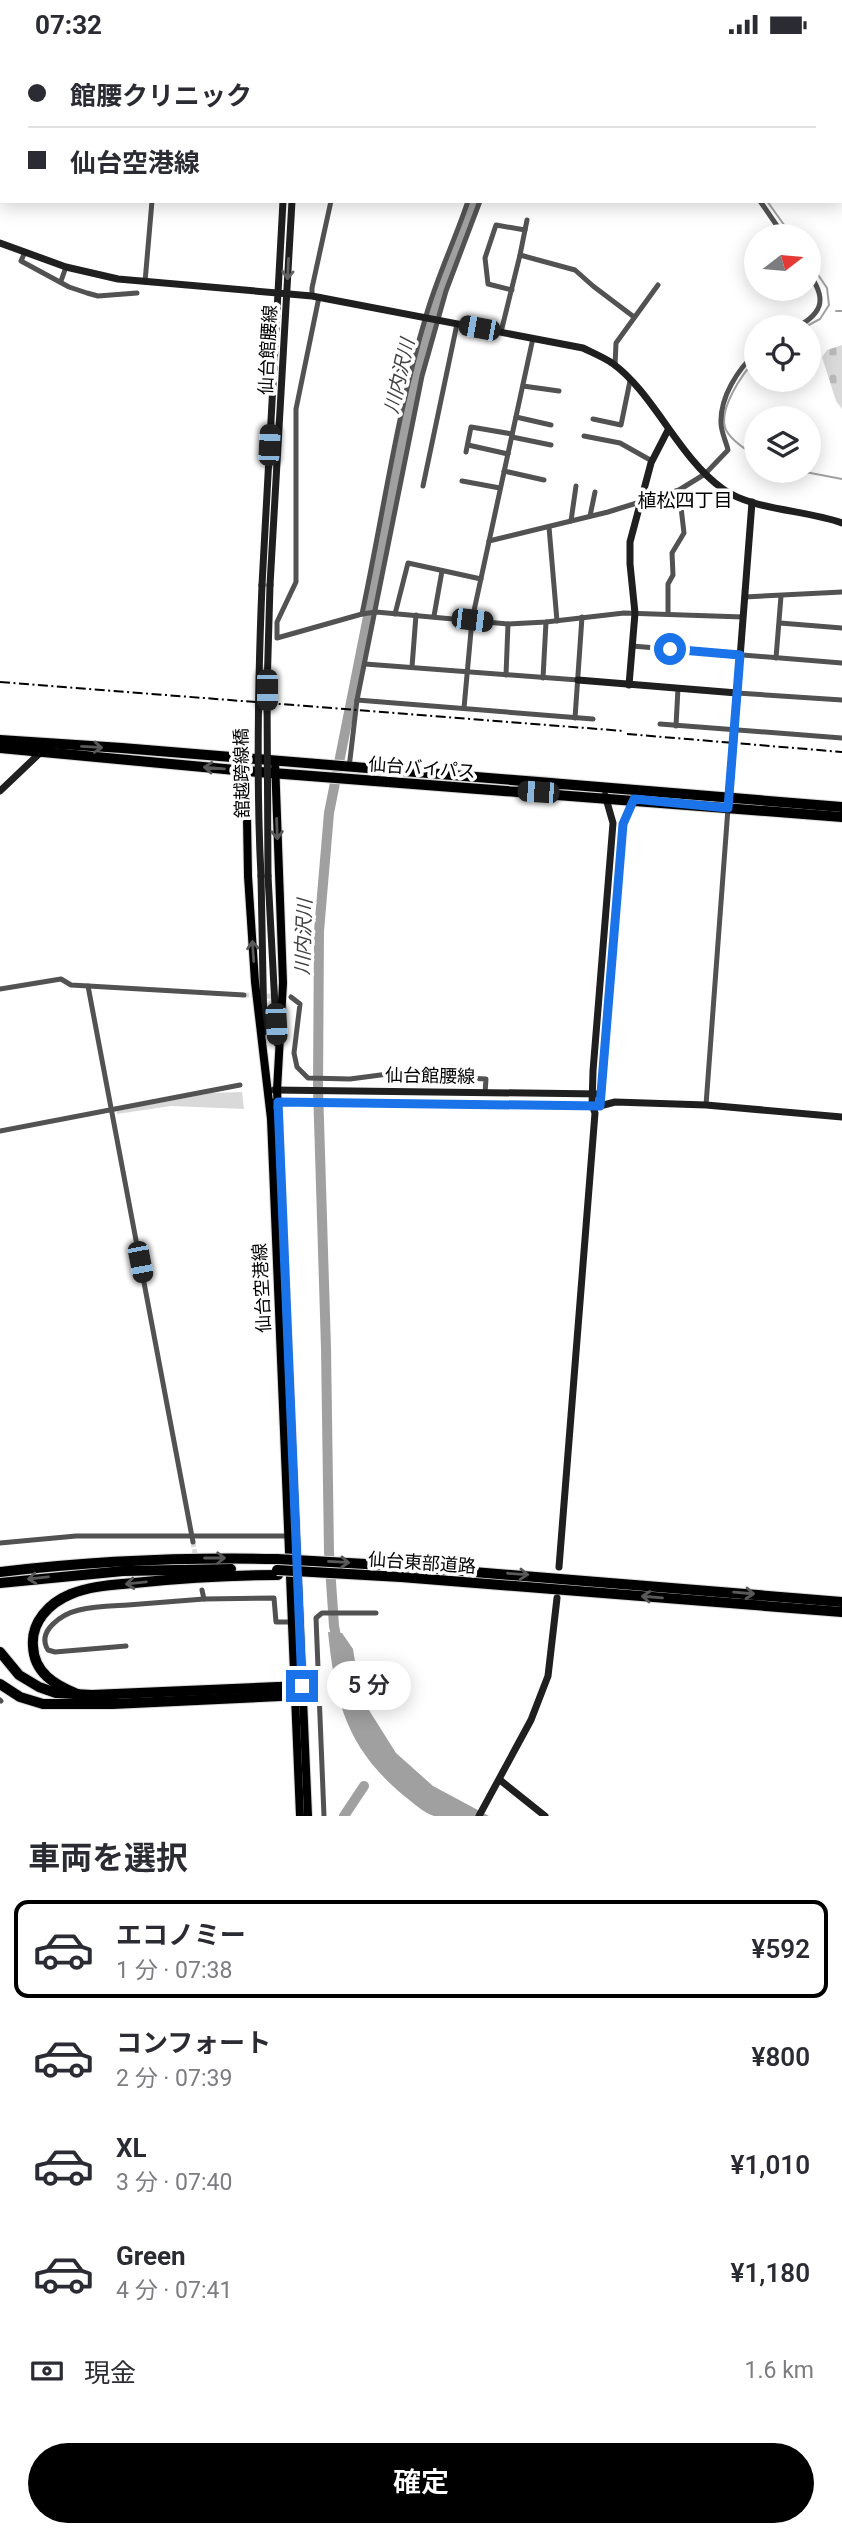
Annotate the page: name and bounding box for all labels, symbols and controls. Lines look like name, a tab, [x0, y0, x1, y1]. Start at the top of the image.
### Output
text: 07:32	[35, 10, 102, 40]
text: 館腰クリニック	[70, 81, 252, 111]
text: 仙台空港線	[70, 148, 200, 178]
north arrow	[744, 224, 821, 301]
map controls	[744, 224, 821, 483]
one-way arrow	[282, 258, 295, 281]
street label: 仙台館腰線	[255, 304, 280, 395]
car	[457, 314, 502, 342]
button: locate	[744, 315, 821, 392]
water label: 川内沢川	[380, 335, 420, 416]
button: layers	[744, 406, 821, 483]
car	[258, 423, 281, 467]
district label: 植松四丁目	[637, 489, 733, 512]
car	[450, 607, 495, 633]
route start	[654, 633, 686, 665]
car	[257, 669, 278, 711]
street label: 舘越跨線橋	[230, 728, 253, 818]
one-way arrow	[81, 740, 104, 753]
street label: 仙台バイパス	[368, 753, 476, 782]
one-way arrow	[203, 761, 225, 774]
car	[517, 780, 560, 804]
one-way arrow	[270, 818, 283, 841]
water label: 川内沢川	[291, 897, 316, 975]
one-way arrow	[246, 939, 259, 962]
car	[265, 1002, 288, 1046]
street label: 仙台館腰線	[385, 1064, 475, 1087]
car	[126, 1239, 155, 1285]
street label: 仙台空港線	[249, 1243, 274, 1334]
street label: 仙台東部道路	[367, 1548, 477, 1577]
one-way arrow	[203, 1551, 226, 1565]
one-way arrow	[327, 1556, 350, 1569]
one-way arrow	[506, 1568, 529, 1581]
one-way arrow	[27, 1572, 50, 1585]
one-way arrow	[125, 1576, 148, 1589]
one-way arrow	[733, 1587, 755, 1600]
one-way arrow	[641, 1590, 664, 1603]
callout: 5 分	[326, 1661, 410, 1711]
route end	[286, 1670, 318, 1702]
text: 5 分	[348, 1672, 390, 1699]
text: 車両を選択	[28, 1839, 188, 1877]
icon: car	[32, 1918, 95, 1981]
text: エコノミー	[116, 1920, 246, 1950]
text: ¥592	[752, 1934, 810, 1964]
text: 1 分 · 07:38	[116, 1957, 232, 1984]
icon: car	[32, 2026, 95, 2089]
text: コンフォート	[116, 2028, 271, 2058]
text: ¥800	[752, 2042, 810, 2072]
text: 2 分 · 07:39	[116, 2065, 232, 2092]
text: XL	[116, 2133, 147, 2163]
icon: car	[32, 2134, 95, 2197]
text: ¥1,010	[731, 2150, 810, 2180]
text: 3 分 · 07:40	[116, 2169, 232, 2196]
text: Green	[116, 2241, 186, 2271]
icon: car	[32, 2242, 95, 2305]
text: ¥1,180	[731, 2258, 810, 2288]
text: 4 分 · 07:41	[116, 2277, 232, 2304]
icon: cash	[28, 2352, 66, 2390]
text: 1.6 km	[745, 2357, 814, 2384]
text: 現金	[84, 2358, 136, 2388]
button: 確定	[28, 2443, 814, 2523]

